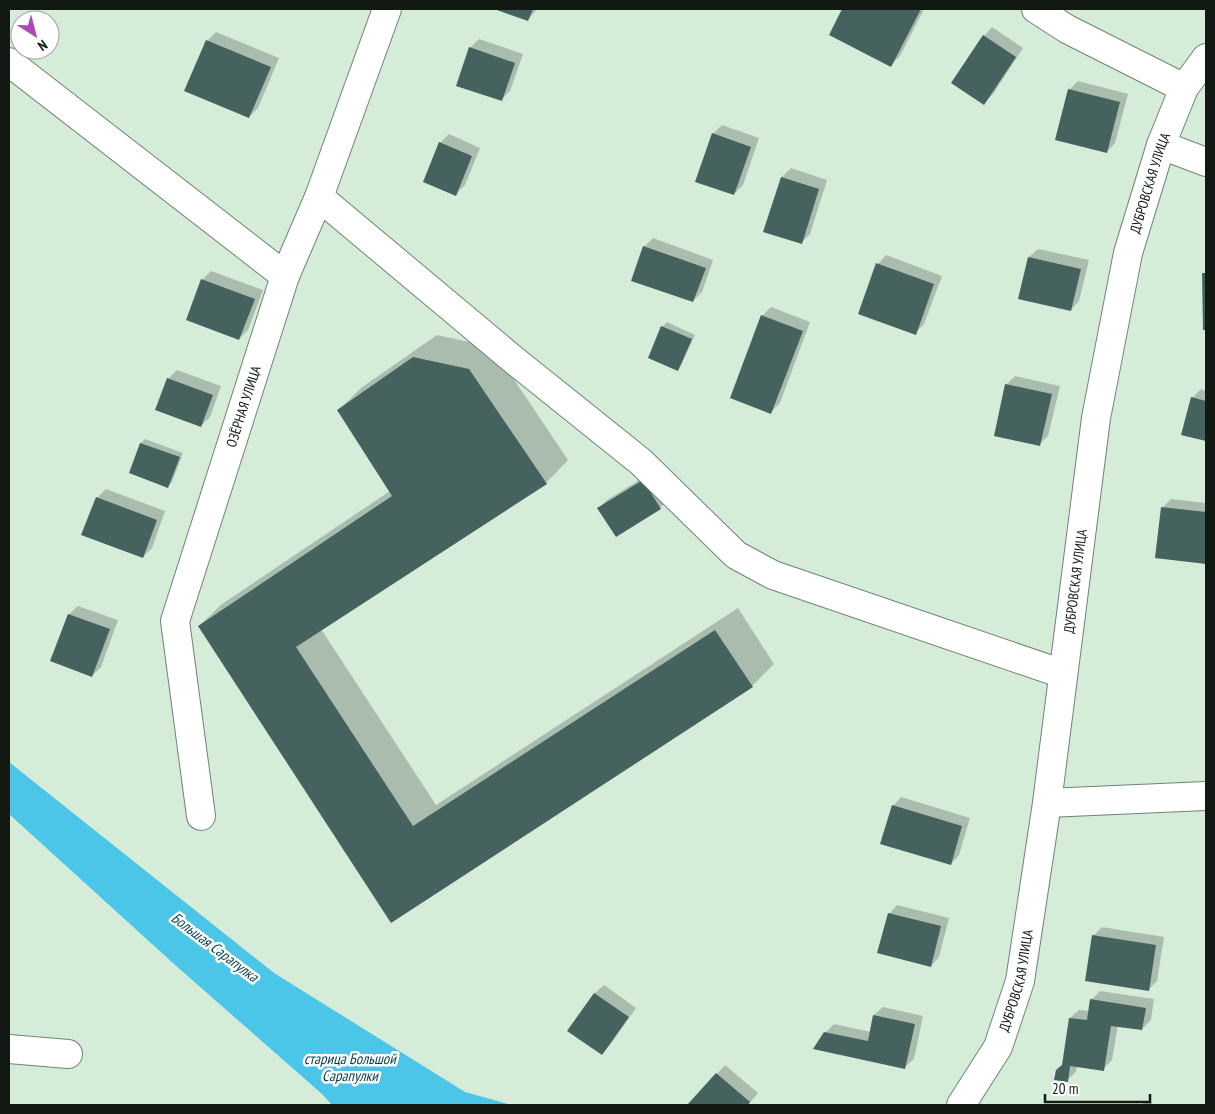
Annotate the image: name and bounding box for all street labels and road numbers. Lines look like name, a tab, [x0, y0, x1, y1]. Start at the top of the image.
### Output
street label: ДУБРОВСКАЯ УЛИЦА	[1126, 129, 1174, 235]
street label: ОЗЁРНАЯ УЛИЦА	[222, 363, 265, 449]
street label: ДУБРОВСКАЯ УЛИЦА	[1060, 528, 1091, 634]
street label: ДУБРОВСКАЯ УЛИЦА	[995, 928, 1037, 1034]

